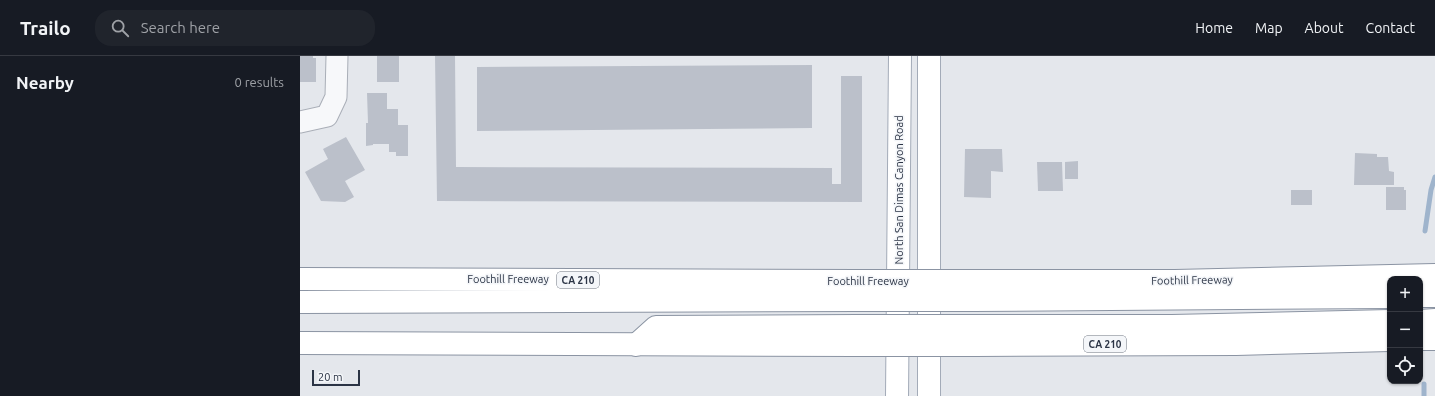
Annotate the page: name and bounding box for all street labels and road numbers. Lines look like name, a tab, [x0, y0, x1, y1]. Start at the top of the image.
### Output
street label: North San Dimas Canyon Road	[893, 115, 905, 265]
road number: CA 210	[557, 272, 599, 288]
street label: Foothill Freeway	[467, 273, 549, 285]
street label: Foothill Freeway	[1151, 273, 1234, 287]
street label: Foothill Freeway	[827, 275, 909, 287]
road number: CA 210	[1084, 336, 1126, 352]

